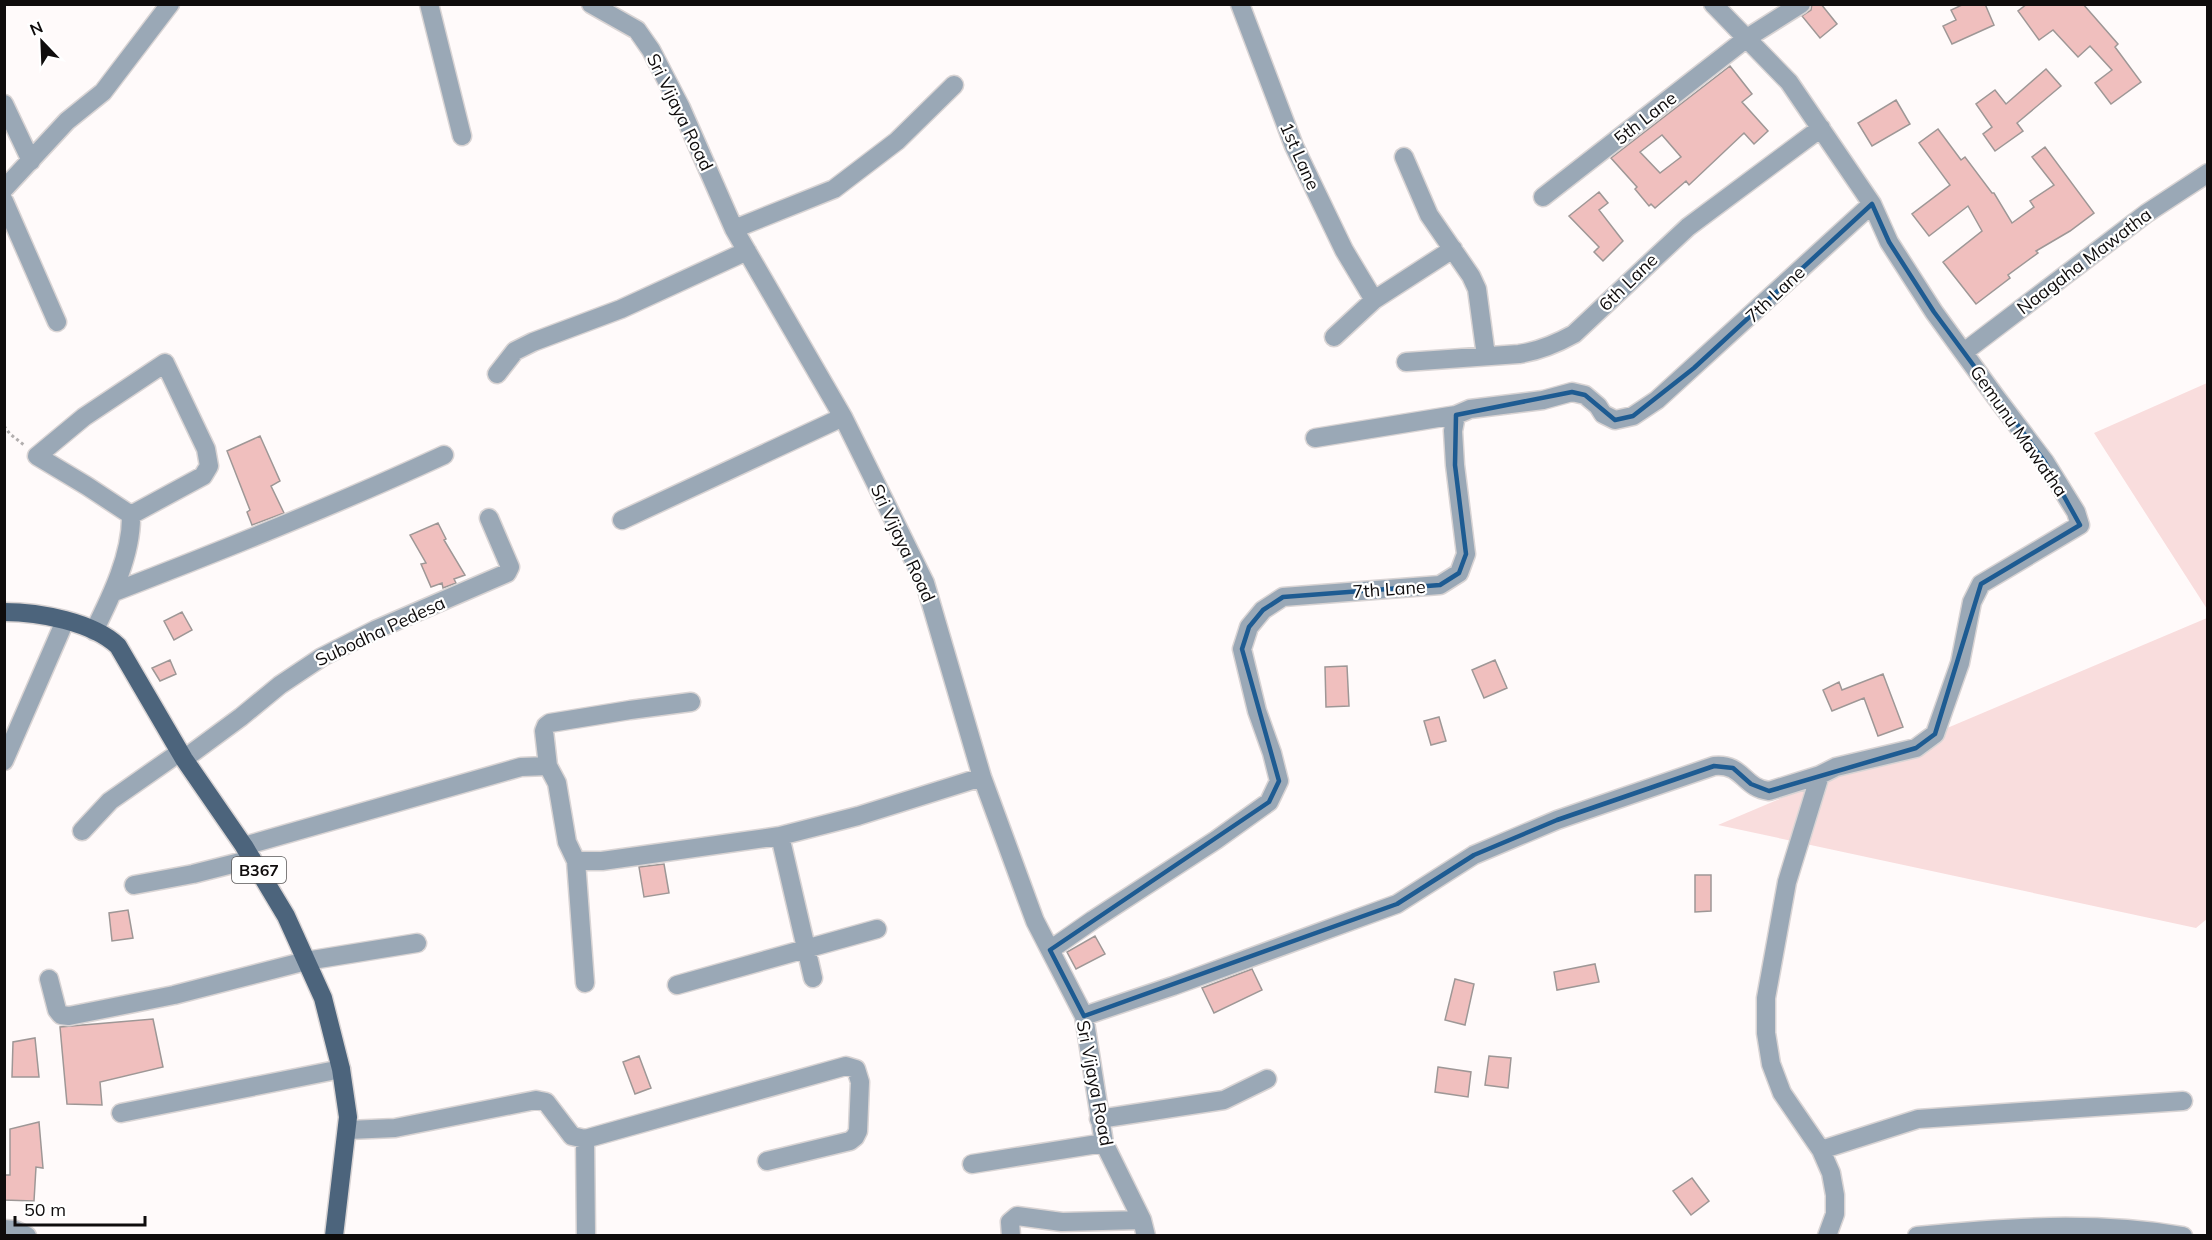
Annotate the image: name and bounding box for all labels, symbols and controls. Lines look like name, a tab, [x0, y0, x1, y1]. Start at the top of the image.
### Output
north arrow	[12, 12, 72, 72]
text: N	[27, 17, 46, 40]
street label: Sri Vijaya Road	[642, 50, 718, 174]
street label: 5th Lane	[1609, 86, 1681, 150]
street label: 1st Lane	[1275, 119, 1325, 193]
street label: Naagaha Mawatha	[2012, 203, 2156, 319]
street label: 6th Lane	[1594, 248, 1662, 316]
street label: 7th Lane	[1740, 261, 1810, 327]
street label: Gemunu Mawatha	[1965, 361, 2073, 501]
street label: Sri Vijaya Road	[866, 480, 940, 606]
street label: 7th Lane	[1352, 575, 1426, 603]
street label: Subodha Pedesa	[311, 591, 449, 671]
road number: B367	[232, 857, 286, 883]
street label: Sri Vijaya Road	[1072, 1018, 1118, 1148]
scale bar	[15, 1189, 146, 1227]
text: 50 m	[24, 1198, 66, 1221]

